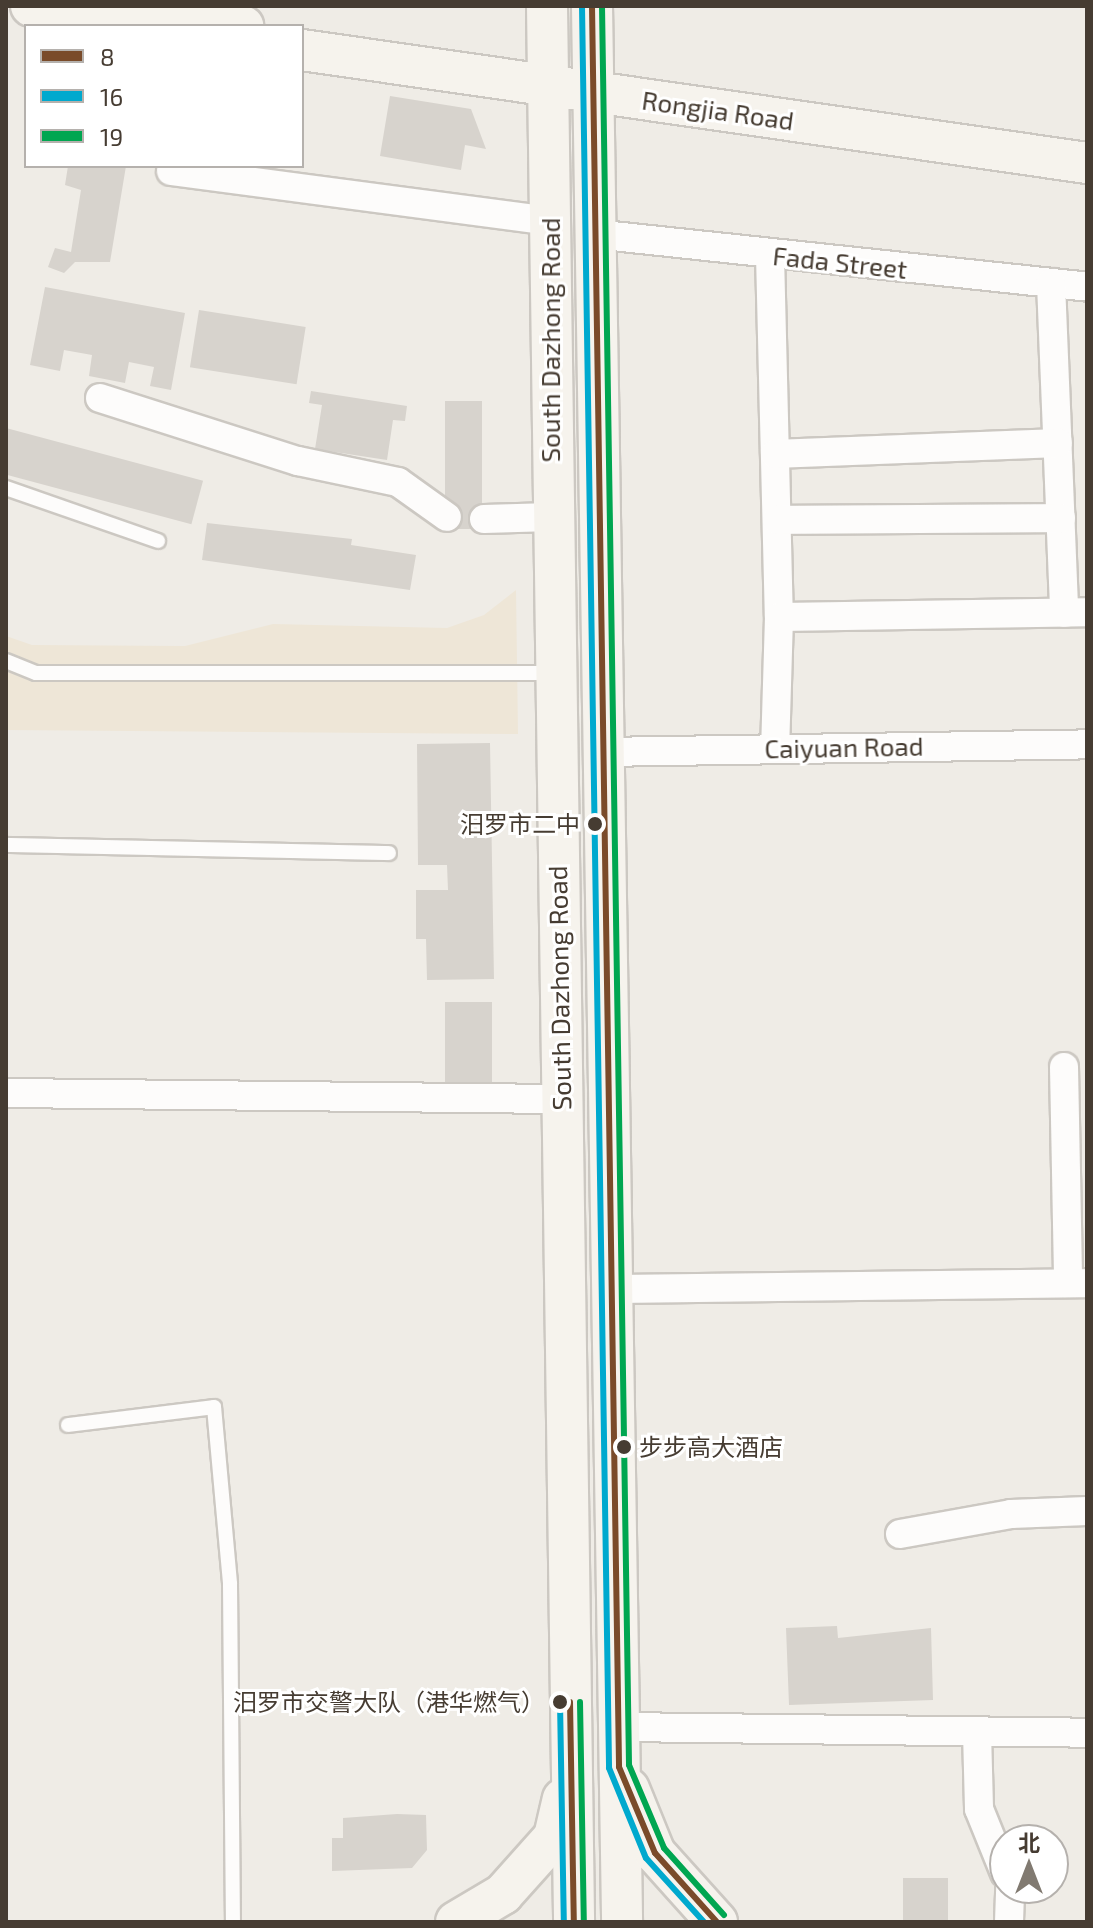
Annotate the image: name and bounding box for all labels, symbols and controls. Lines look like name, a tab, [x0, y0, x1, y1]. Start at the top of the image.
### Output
legend	[24, 24, 304, 168]
text: 8	[100, 42, 115, 71]
text: 16	[100, 82, 123, 111]
street label: Rongjia Road	[640, 84, 796, 136]
text: 19	[100, 122, 123, 151]
street label: South Dazhong Road	[534, 218, 566, 462]
street label: Fada Street	[771, 239, 909, 285]
street label: Caiyuan Road	[764, 730, 924, 764]
place label: 汨罗市二中	[460, 810, 580, 838]
marker: 汨罗市二中	[587, 816, 603, 832]
street label: South Dazhong Road	[541, 865, 577, 1111]
place label: 步步高大酒店	[639, 1433, 783, 1461]
marker: 步步高大酒店	[616, 1439, 632, 1455]
place label: 汨罗市交警大队（港华燃气）	[233, 1688, 545, 1716]
marker: 汨罗市交警大队（港华燃气）	[552, 1694, 568, 1710]
north arrow	[989, 1824, 1069, 1904]
text: 北	[1018, 1829, 1040, 1855]

